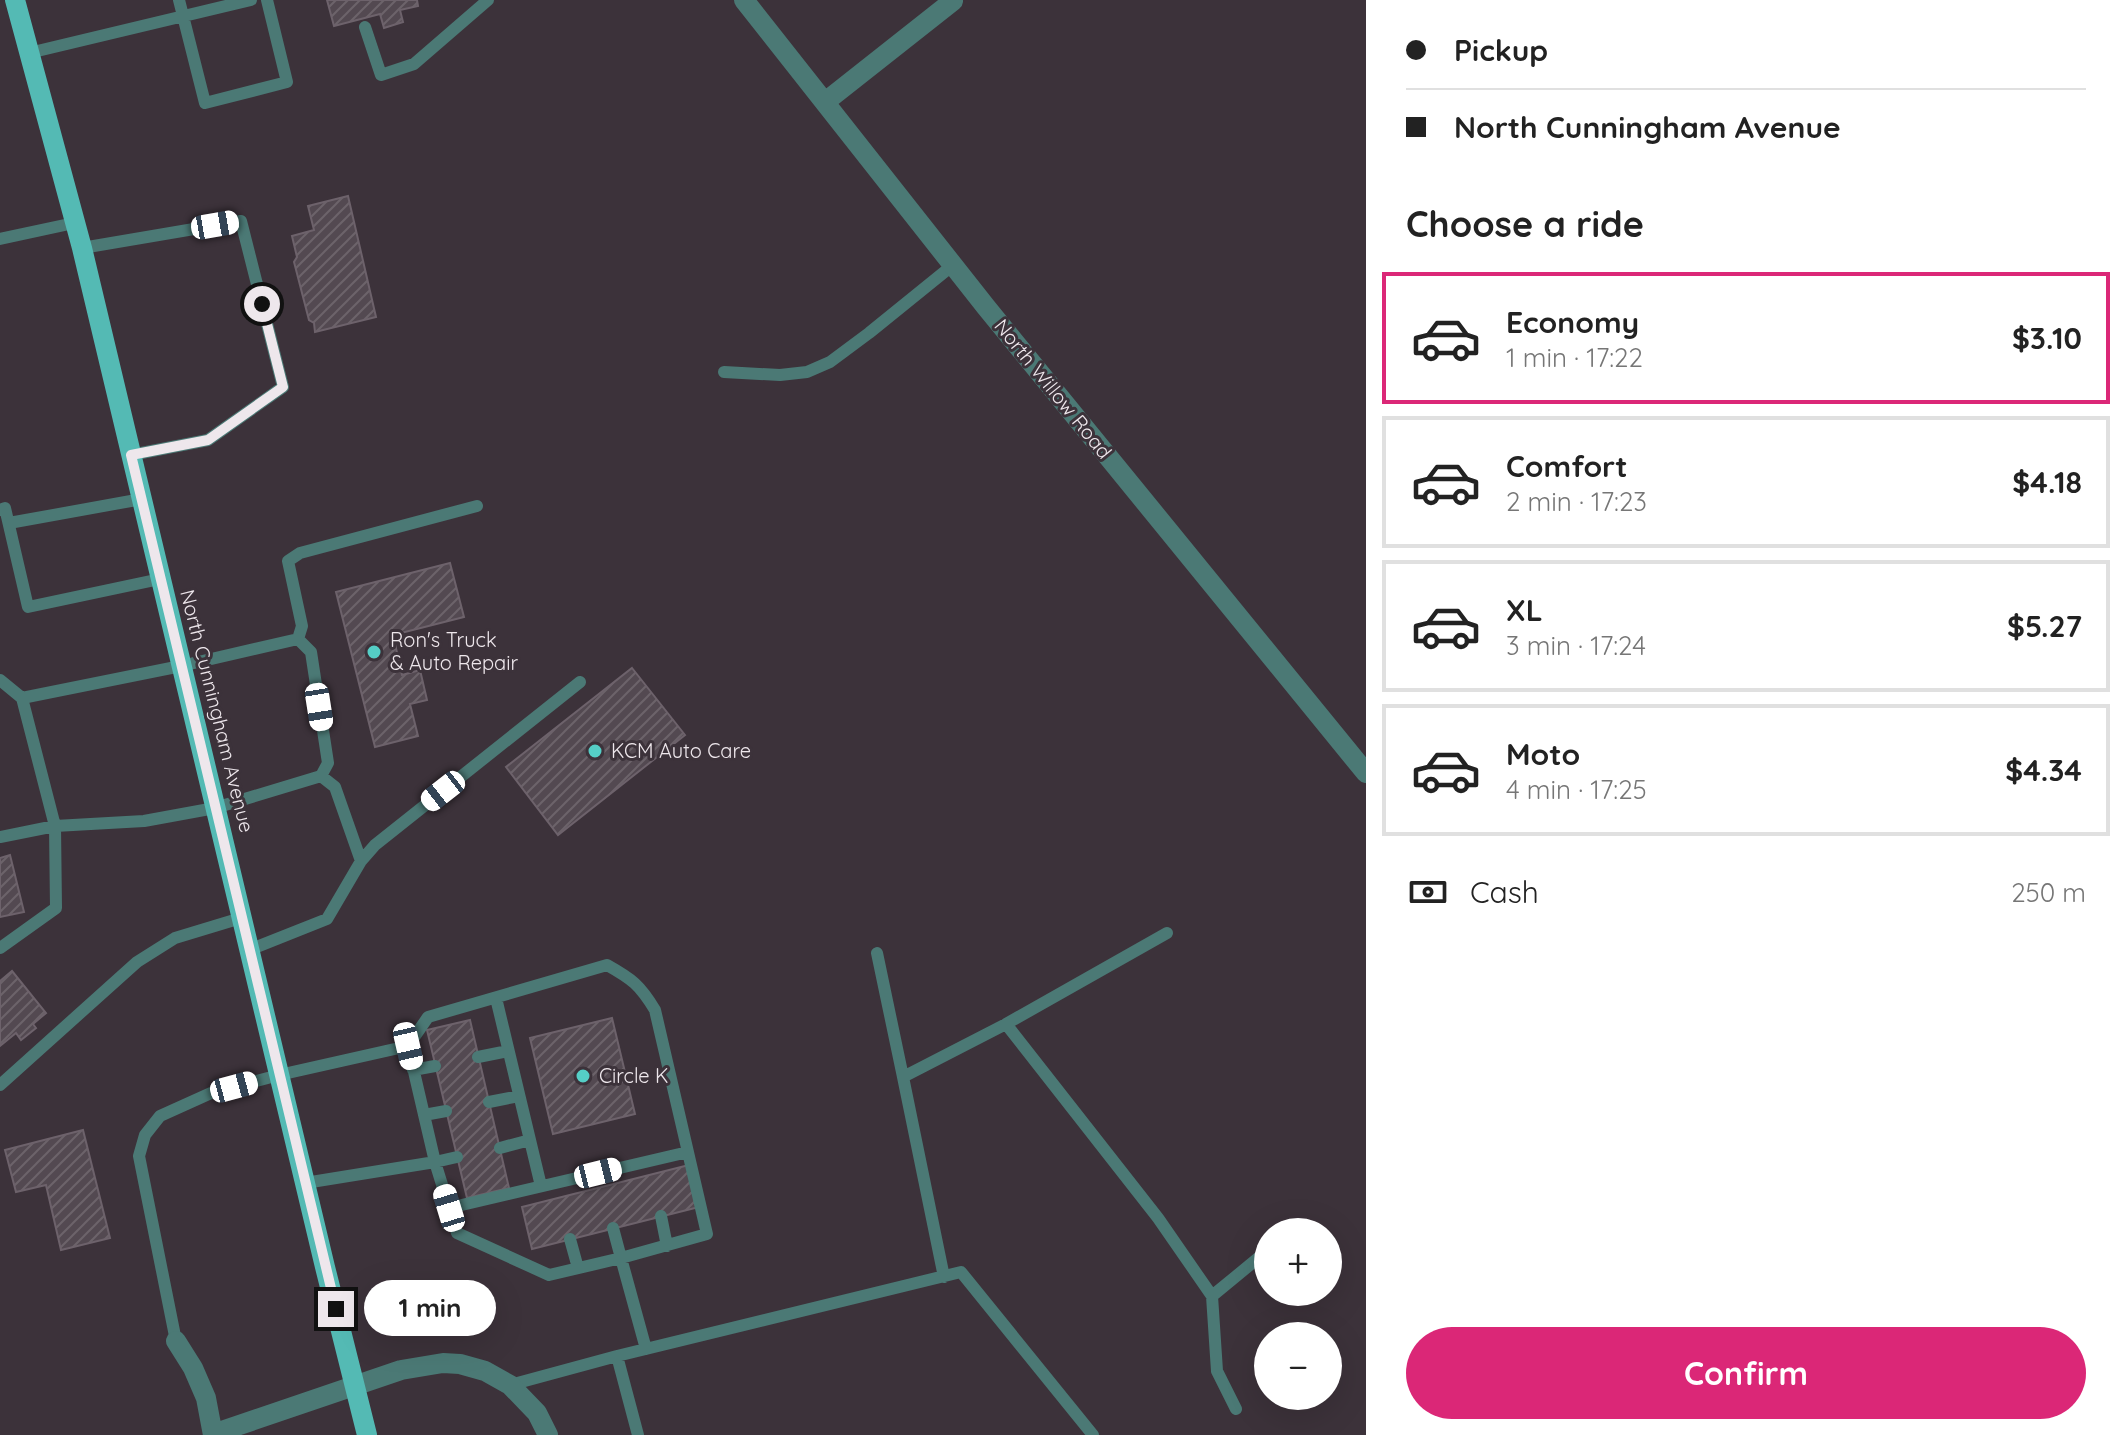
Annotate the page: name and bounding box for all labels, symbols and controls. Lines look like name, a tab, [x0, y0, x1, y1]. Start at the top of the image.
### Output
text: Pickup	[1454, 31, 1548, 69]
text: North Cunningham Avenue	[1454, 108, 1841, 146]
text: Choose a ride	[1406, 201, 1644, 246]
car	[189, 209, 241, 241]
route start	[244, 286, 280, 322]
icon: car	[1410, 302, 1482, 374]
text: Economy	[1506, 303, 1639, 341]
street label: North Willow Road	[989, 314, 1117, 464]
text: $3.10	[2012, 319, 2082, 357]
text: 1 min · 17:22	[1506, 341, 1643, 374]
icon: car	[1410, 446, 1482, 518]
text: Comfort	[1506, 447, 1627, 485]
text: $4.18	[2012, 463, 2082, 501]
text: 2 min · 17:23	[1506, 485, 1647, 518]
street label: North Cunningham Avenue	[175, 587, 260, 835]
icon: car	[1410, 590, 1482, 662]
text: XL	[1506, 591, 1543, 629]
text: $5.27	[2007, 607, 2082, 645]
place label: Ron's Truck & Auto Repair	[390, 627, 518, 675]
text: 3 min · 17:24	[1506, 629, 1646, 662]
marker: Ron's Truck & Auto Repair	[365, 643, 383, 661]
car	[303, 681, 335, 733]
icon: car	[1410, 734, 1482, 806]
text: Moto	[1506, 735, 1580, 773]
place label: KCM Auto Care	[611, 738, 751, 763]
marker: KCM Auto Care	[586, 742, 604, 760]
text: $4.34	[2005, 751, 2082, 789]
car	[417, 767, 469, 815]
text: 4 min · 17:25	[1506, 773, 1647, 806]
icon: cash	[1406, 870, 1450, 914]
text: Cash	[1470, 873, 1539, 911]
text: 250 m	[2011, 876, 2086, 909]
car	[391, 1020, 425, 1072]
place label: Circle K	[599, 1063, 669, 1088]
marker: Circle K	[574, 1067, 592, 1085]
car	[208, 1069, 260, 1105]
car	[572, 1156, 624, 1190]
car	[431, 1182, 467, 1234]
map controls	[1254, 1218, 1342, 1410]
button: +	[1254, 1218, 1342, 1306]
callout: 1 min	[364, 1281, 496, 1337]
route end	[318, 1291, 354, 1327]
text: 1 min	[399, 1291, 462, 1324]
button: −	[1254, 1322, 1342, 1410]
button: Confirm	[1406, 1327, 2086, 1419]

